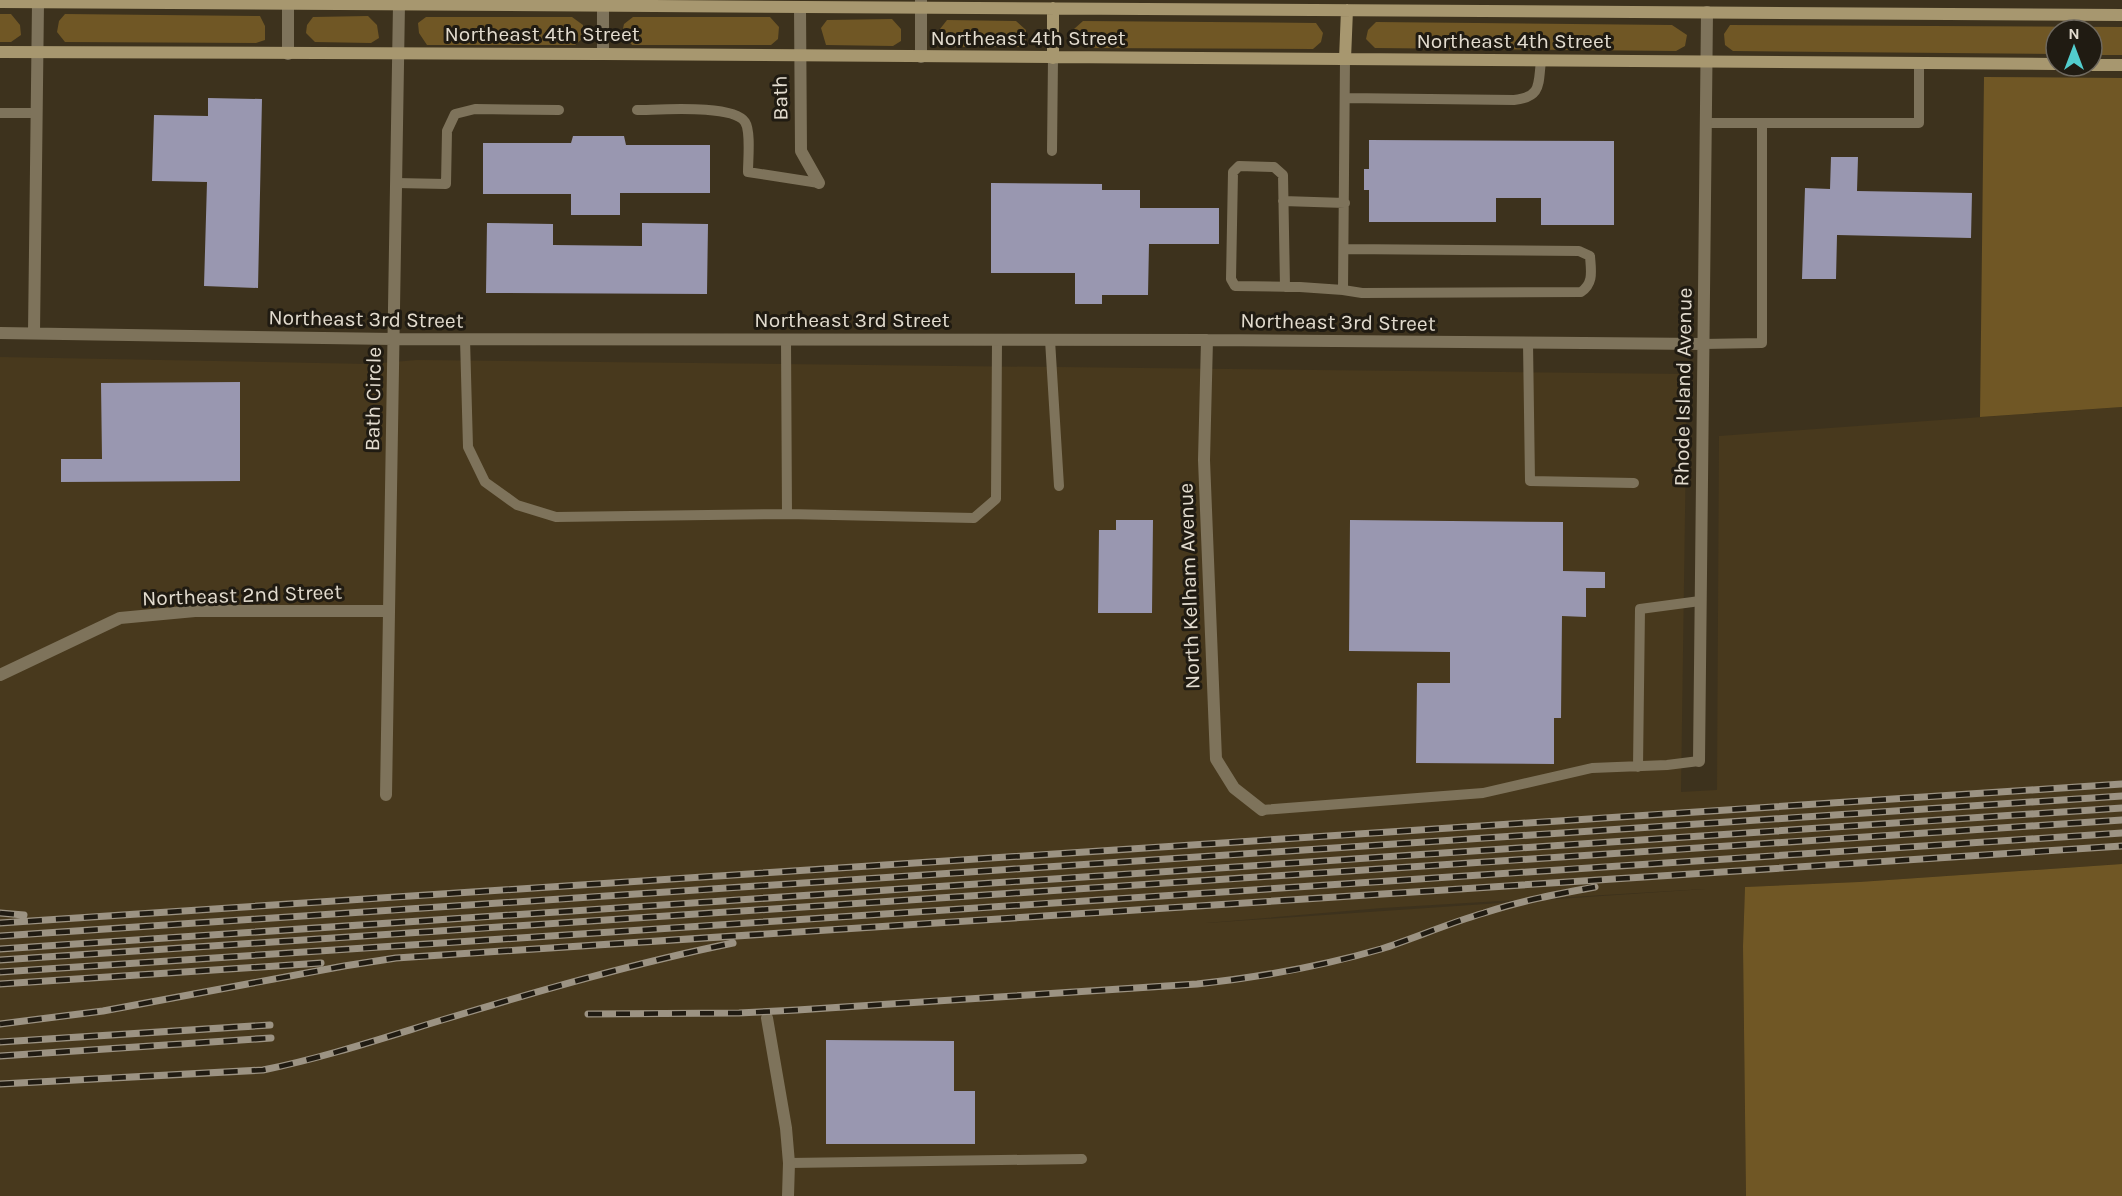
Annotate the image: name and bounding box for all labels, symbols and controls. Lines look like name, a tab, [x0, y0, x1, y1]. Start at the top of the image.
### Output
north arrow	[2044, 18, 2104, 78]
street label: Northeast 4th Street	[444, 22, 640, 46]
text: N	[2068, 24, 2080, 43]
street label: Northeast 4th Street	[930, 26, 1126, 50]
street label: Northeast 4th Street	[1416, 29, 1612, 53]
street label: Bath	[768, 75, 792, 121]
street label: Rhode Island Avenue	[1669, 287, 1697, 487]
street label: Northeast 3rd Street	[268, 305, 464, 333]
street label: Northeast 3rd Street	[754, 308, 950, 332]
street label: Northeast 3rd Street	[1240, 308, 1436, 336]
street label: Bath Circle	[360, 347, 386, 451]
street label: North Kelham Avenue	[1173, 482, 1205, 690]
street label: Northeast 2nd Street	[142, 580, 343, 610]

